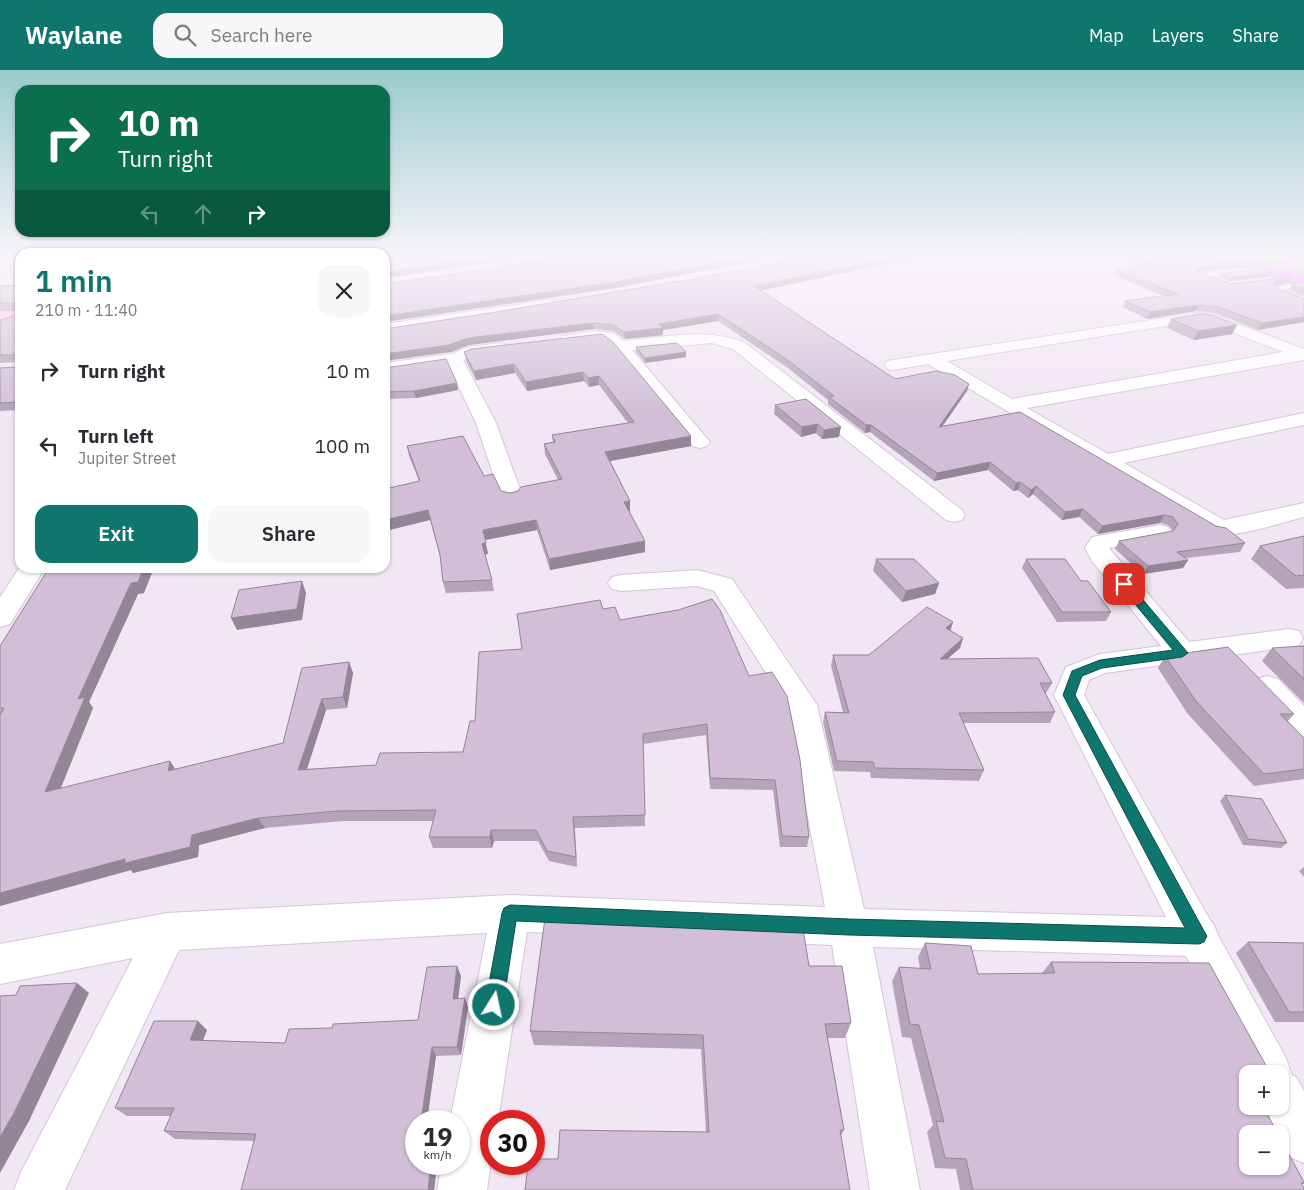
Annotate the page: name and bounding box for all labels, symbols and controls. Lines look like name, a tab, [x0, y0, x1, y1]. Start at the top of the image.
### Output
search box	[153, 13, 503, 58]
text: Waylane	[25, 19, 123, 51]
icon: search	[171, 21, 199, 49]
text: Search here	[211, 23, 312, 47]
text: Map	[1089, 24, 1124, 47]
text: Layers	[1152, 24, 1204, 47]
text: Share	[1232, 24, 1279, 47]
text: 10 m	[118, 100, 200, 146]
icon: right	[35, 105, 100, 170]
text: Turn right	[118, 144, 213, 173]
icon: left	[136, 200, 164, 228]
icon: ahead	[189, 200, 217, 228]
icon: right	[242, 200, 270, 228]
text: 1 min	[35, 261, 113, 300]
button: close	[318, 265, 370, 317]
text: 210 m · 11:40	[35, 300, 137, 320]
icon: right	[35, 357, 63, 385]
text: Turn right	[78, 359, 165, 383]
text: 10 m	[326, 359, 370, 383]
text: Turn left	[78, 424, 154, 448]
icon: left	[35, 432, 63, 460]
text: 100 m	[315, 434, 370, 458]
text: Jupiter Street	[78, 448, 176, 468]
button: Exit	[35, 505, 198, 563]
button: Share	[208, 505, 370, 563]
pin	[1103, 563, 1145, 605]
icon: arrive	[1110, 570, 1138, 598]
position arrow	[467, 978, 519, 1030]
map controls	[1239, 1065, 1289, 1175]
button: +	[1239, 1065, 1289, 1115]
speed limit sign: 30	[480, 1110, 545, 1175]
text: 19	[422, 1120, 453, 1153]
button: −	[1239, 1125, 1289, 1175]
text: km/h	[423, 1147, 452, 1162]

